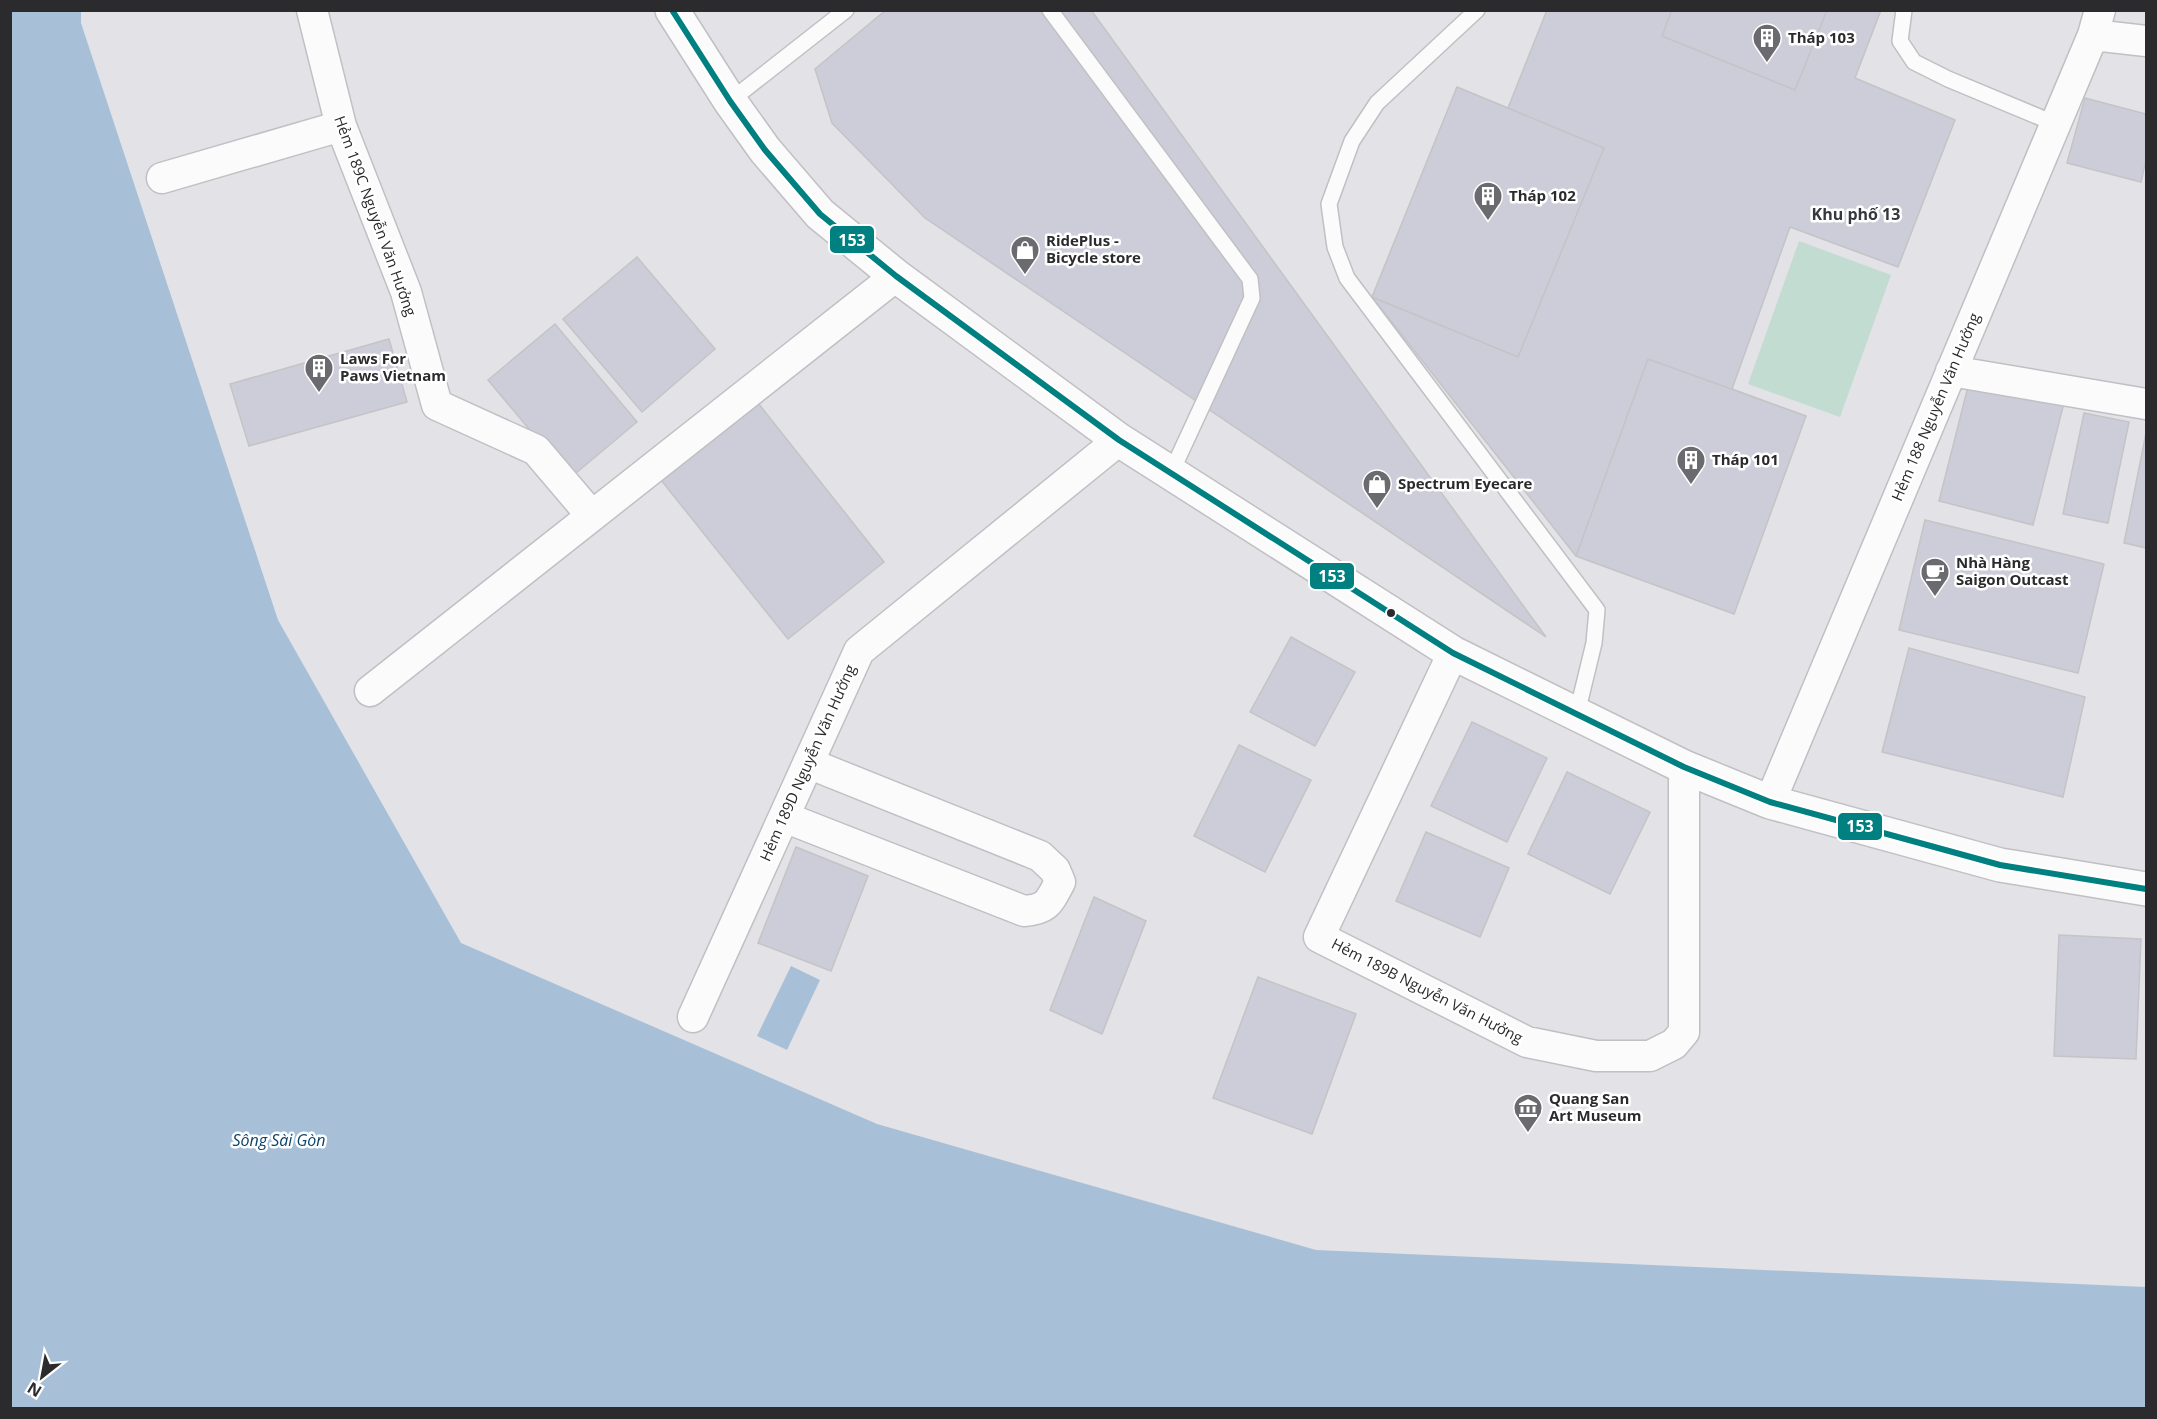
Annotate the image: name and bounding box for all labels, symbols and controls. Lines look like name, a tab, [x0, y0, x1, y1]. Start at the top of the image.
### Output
building icon: Tháp 103	[1751, 22, 1783, 64]
place label: Tháp 103	[1788, 27, 1855, 47]
street label: Hẻm 189C Nguyễn Văn Hưởng	[330, 113, 422, 319]
building icon: Tháp 102	[1472, 180, 1504, 222]
place label: Tháp 102	[1509, 185, 1576, 205]
district label: Khu phố 13	[1812, 203, 1900, 225]
line badge: 153	[829, 225, 875, 254]
text: 153	[838, 229, 866, 251]
place label: RidePlus - Bicycle store	[1046, 230, 1141, 267]
shop icon: RidePlus - Bicycle store	[1009, 234, 1041, 276]
street label: Hẻm 188 Nguyễn Văn Hưởng	[1886, 310, 1984, 504]
place label: Laws For Paws Vietnam	[340, 348, 446, 385]
building icon: Laws For Paws Vietnam	[303, 352, 335, 394]
building icon: Tháp 101	[1675, 444, 1707, 486]
place label: Tháp 101	[1712, 449, 1779, 469]
shop icon: Spectrum Eyecare	[1361, 468, 1393, 510]
place label: Spectrum Eyecare	[1398, 473, 1533, 493]
place label: Nhà Hàng Saigon Outcast	[1956, 552, 2069, 589]
cafe icon: Nhà Hàng Saigon Outcast	[1919, 556, 1951, 598]
line badge: 153	[1309, 562, 1355, 590]
text: 153	[1318, 565, 1346, 587]
unlabelled marker	[1385, 607, 1397, 619]
street label: Hẻm 189D Nguyễn Văn Hưởng	[755, 661, 860, 864]
line badge: 153	[1837, 812, 1883, 841]
text: 153	[1846, 815, 1874, 837]
street label: Hẻm 189B Nguyễn Văn Hưởng	[1328, 933, 1527, 1047]
place label: Quang San Art Museum	[1549, 1088, 1641, 1125]
museum icon: Quang San Art Museum	[1512, 1092, 1544, 1134]
water label: Sông Sài Gòn	[232, 1129, 326, 1151]
north arrow	[12, 1347, 72, 1407]
text: N	[23, 1377, 46, 1403]

